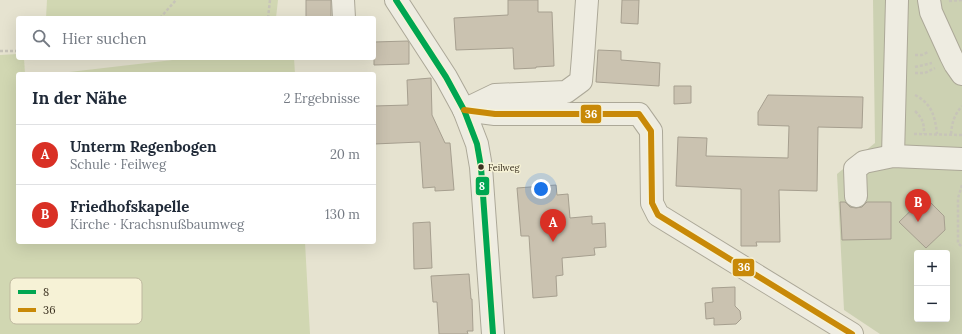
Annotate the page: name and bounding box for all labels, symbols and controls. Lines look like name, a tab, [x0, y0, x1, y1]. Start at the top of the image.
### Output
search box	[16, 16, 376, 60]
icon: search	[30, 27, 52, 49]
text: Hier suchen	[62, 29, 146, 48]
text: In der Nähe	[32, 87, 127, 109]
text: 2 Ergebnisse	[284, 90, 360, 107]
line badge: 36	[580, 104, 602, 124]
text: 36	[585, 107, 597, 121]
text: Unterm Regenbogen	[70, 137, 217, 156]
text: A	[41, 146, 49, 163]
text: 20 m	[330, 146, 360, 163]
text: Schule · Feilweg	[70, 156, 166, 173]
marker: Feilweg	[476, 162, 486, 172]
place label: Feilweg	[488, 162, 521, 173]
line badge: 8	[475, 176, 490, 196]
text: 8	[479, 179, 485, 193]
your location	[531, 179, 551, 199]
pin: B	[905, 189, 931, 222]
text: Friedhofskapelle	[70, 197, 189, 216]
text: B	[41, 206, 49, 223]
text: 130 m	[325, 206, 360, 223]
pin: A	[540, 209, 566, 242]
text: Kirche · Krachsnußbaumweg	[70, 216, 244, 233]
map controls	[914, 250, 950, 322]
button: +	[914, 250, 950, 286]
line badge: 36	[732, 258, 755, 277]
text: 36	[738, 260, 750, 274]
legend	[10, 278, 142, 324]
text: 8	[43, 285, 49, 299]
button: −	[914, 286, 950, 322]
text: 36	[43, 303, 56, 317]

